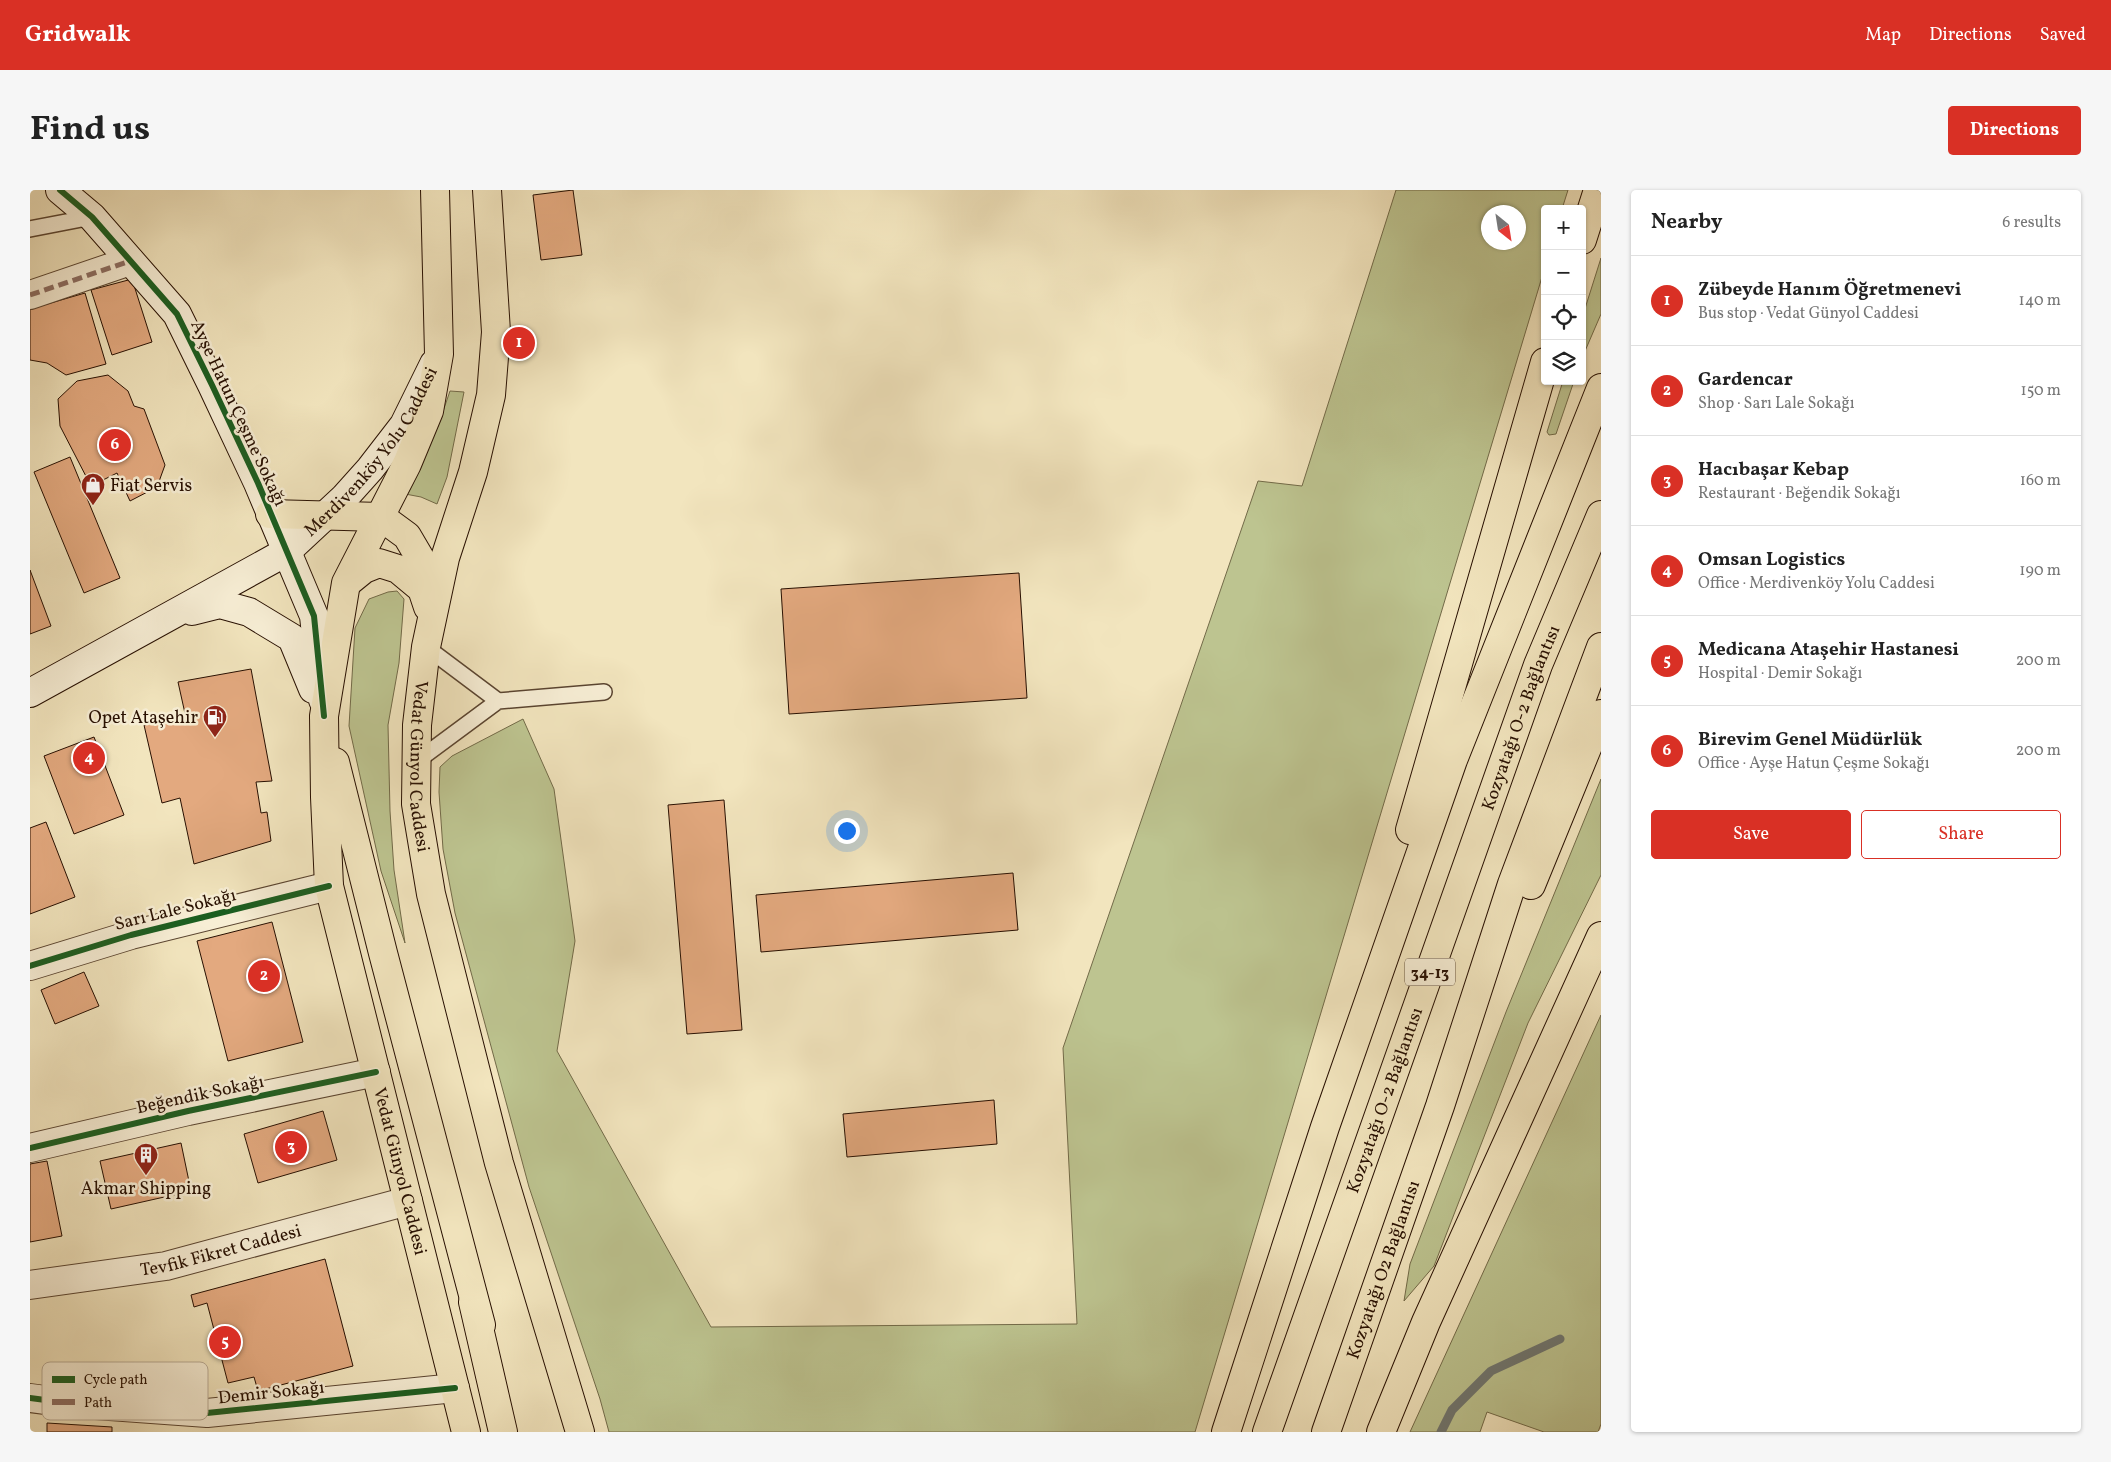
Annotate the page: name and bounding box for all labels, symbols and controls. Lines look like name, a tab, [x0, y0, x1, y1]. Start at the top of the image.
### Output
text: Gridwalk	[25, 18, 131, 52]
text: Map	[1865, 23, 1901, 48]
text: Directions	[1929, 23, 2012, 48]
text: Saved	[2040, 23, 2086, 48]
text: Find us	[30, 106, 150, 154]
button: Directions	[1948, 106, 2081, 155]
north arrow	[1481, 205, 1526, 250]
map controls	[1541, 205, 1586, 385]
button: +	[1541, 205, 1586, 250]
text: Nearby	[1651, 208, 1722, 237]
text: 6 results	[2002, 212, 2061, 234]
button: −	[1541, 250, 1586, 295]
text: Zübeyde Hanım Öğretmenevi	[1698, 277, 1961, 303]
text: 1	[1664, 290, 1670, 312]
text: 140 m	[2019, 290, 2061, 312]
button: locate	[1541, 295, 1586, 340]
text: Bus stop · Vedat Günyol Caddesi	[1698, 303, 1919, 325]
street label: Ayşe Hatun Çeşme Sokağı	[183, 316, 292, 511]
pin: 1	[503, 324, 535, 362]
button: layers	[1541, 340, 1586, 385]
street label: Merdivenköy Yolu Caddesi	[299, 363, 445, 543]
text: Gardencar	[1698, 367, 1793, 393]
text: 2	[1663, 380, 1671, 402]
text: 150 m	[2020, 380, 2061, 402]
text: Shop · Sarı Lale Sokağı	[1698, 393, 1854, 415]
pin: 6	[99, 426, 131, 464]
text: Hacıbaşar Kebap	[1698, 457, 1849, 483]
text: 3	[1663, 470, 1671, 492]
text: 160 m	[2020, 470, 2061, 492]
shop icon: Fiat Servis	[80, 472, 106, 506]
place label: Fiat Servis	[110, 474, 192, 499]
text: Restaurant · Beğendik Sokağı	[1698, 483, 1901, 505]
text: Omsan Logistics	[1698, 547, 1845, 573]
text: 4	[1662, 560, 1672, 582]
text: 190 m	[2019, 560, 2061, 582]
text: Office · Merdivenköy Yolu Caddesi	[1698, 573, 1935, 595]
street label: Kozyatağı O-2 Bağlantısı	[1477, 622, 1567, 814]
text: Medicana Ataşehir Hastanesi	[1698, 637, 1959, 663]
text: 5	[1663, 650, 1671, 672]
text: 200 m	[2016, 650, 2061, 672]
text: Hospital · Demir Sokağı	[1698, 663, 1862, 685]
street label: Vedat Günyol Caddesi	[402, 679, 435, 854]
fuel station icon: Opet Ataşehir	[202, 704, 228, 738]
place label: Opet Ataşehir	[88, 706, 198, 731]
text: Birevim Genel Müdürlük	[1698, 727, 1922, 753]
pin: 4	[73, 739, 105, 777]
text: 6	[1663, 740, 1671, 762]
text: 200 m	[2016, 740, 2061, 762]
text: Office · Ayşe Hatun Çeşme Sokağı	[1698, 753, 1930, 775]
button: Save	[1651, 810, 1851, 859]
button: Share	[1861, 810, 2061, 859]
your location	[834, 818, 860, 844]
street label: Sarı Lale Sokağı	[112, 883, 239, 938]
pin: 2	[248, 957, 280, 995]
road number: 34-13	[1405, 959, 1455, 986]
street label: Kozyatağı O-2 Bağlantısı	[1341, 1004, 1430, 1197]
street label: Beğendik Sokağı	[134, 1070, 266, 1121]
street label: Vedat Günyol Caddesi	[366, 1085, 432, 1258]
pin: 3	[275, 1128, 307, 1166]
building icon: Akmar Shipping	[133, 1142, 159, 1176]
place label: Akmar Shipping	[81, 1177, 211, 1202]
street label: Kozyatağı O2 Bağlantısı	[1341, 1177, 1427, 1363]
street label: Tevfik Fikret Caddesi	[139, 1219, 304, 1283]
pin: 5	[209, 1323, 241, 1361]
legend	[42, 1362, 208, 1420]
text: Cycle path	[84, 1371, 148, 1390]
street label: Demir Sokağı	[217, 1375, 326, 1412]
text: Path	[84, 1394, 112, 1413]

